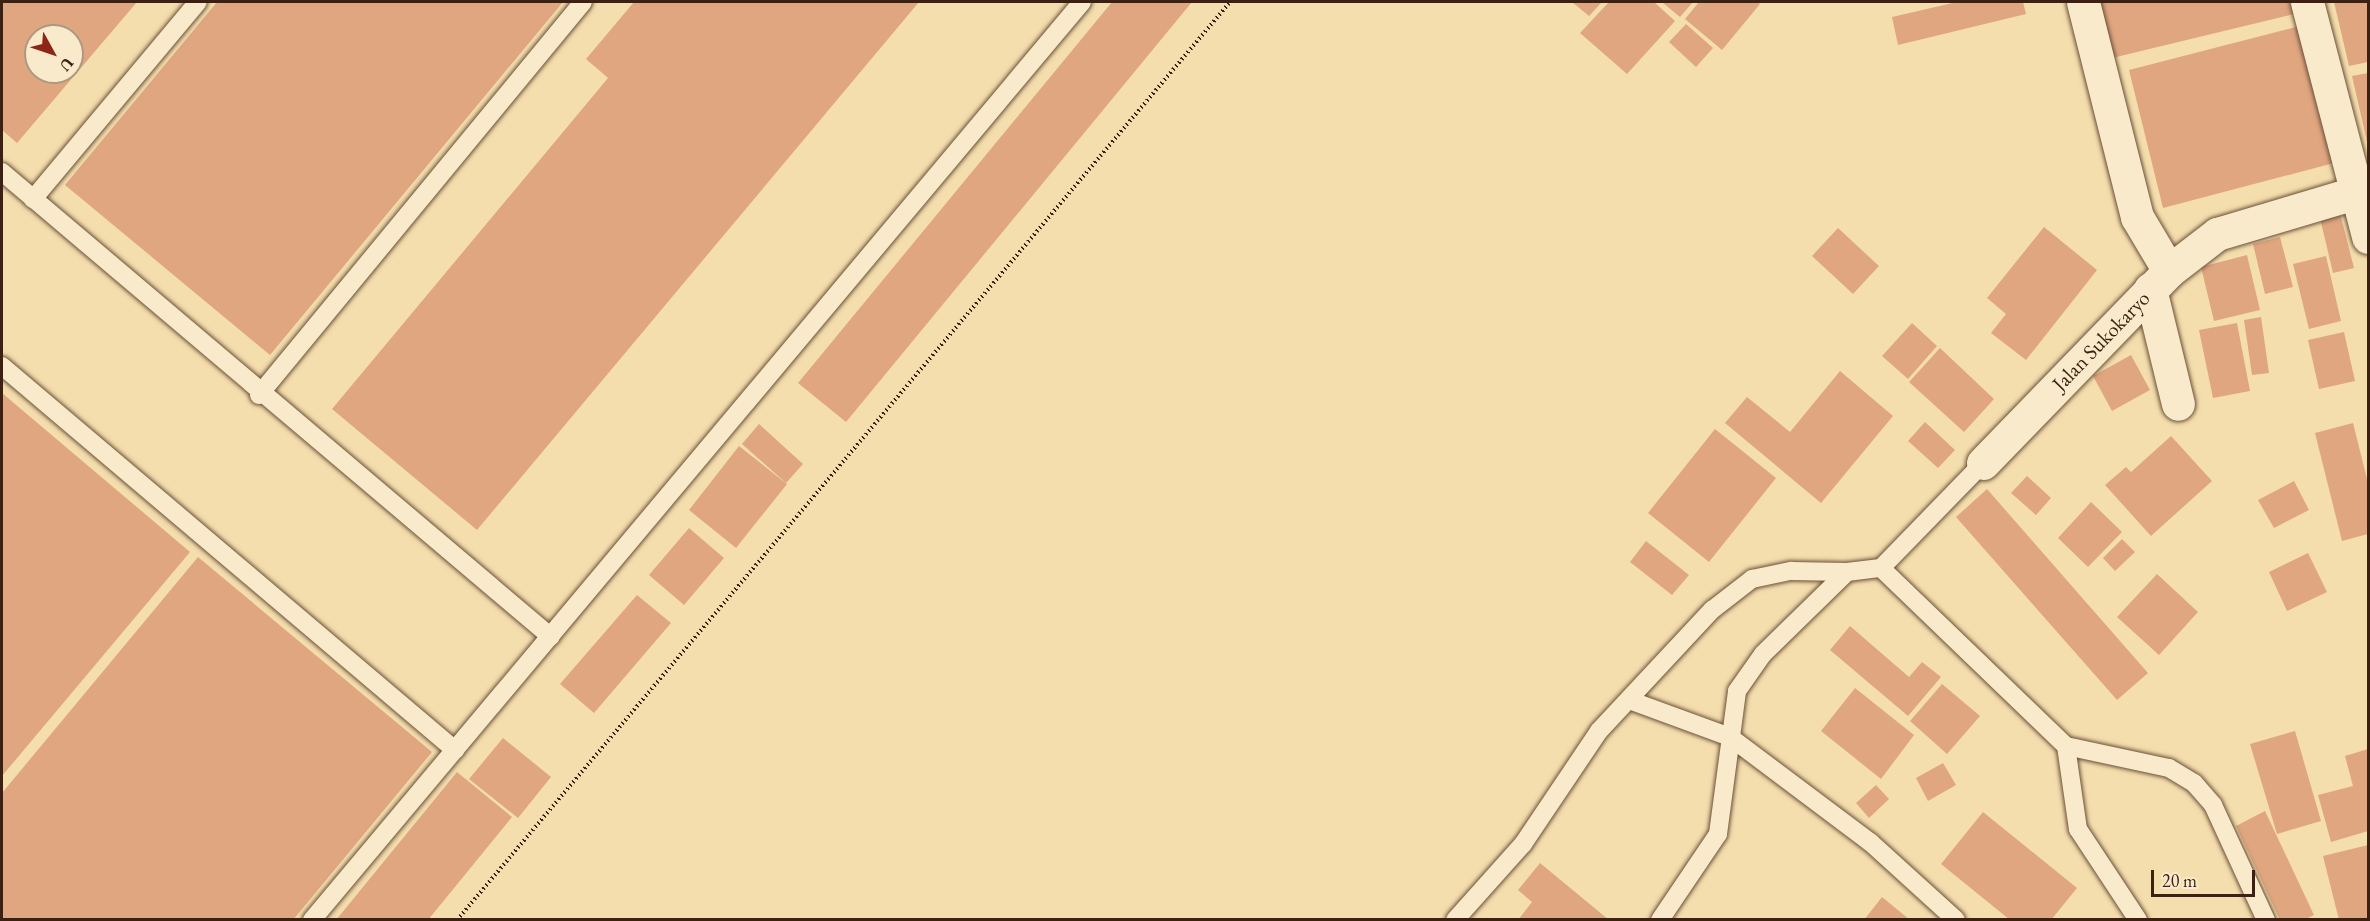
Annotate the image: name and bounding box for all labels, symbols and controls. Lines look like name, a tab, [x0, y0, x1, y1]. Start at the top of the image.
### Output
north arrow	[24, 24, 84, 84]
text: U	[55, 53, 79, 76]
street label: Jalan Sukokaryo	[2047, 286, 2155, 396]
scale bar	[2154, 858, 2258, 896]
text: 20 m	[2162, 869, 2197, 892]

